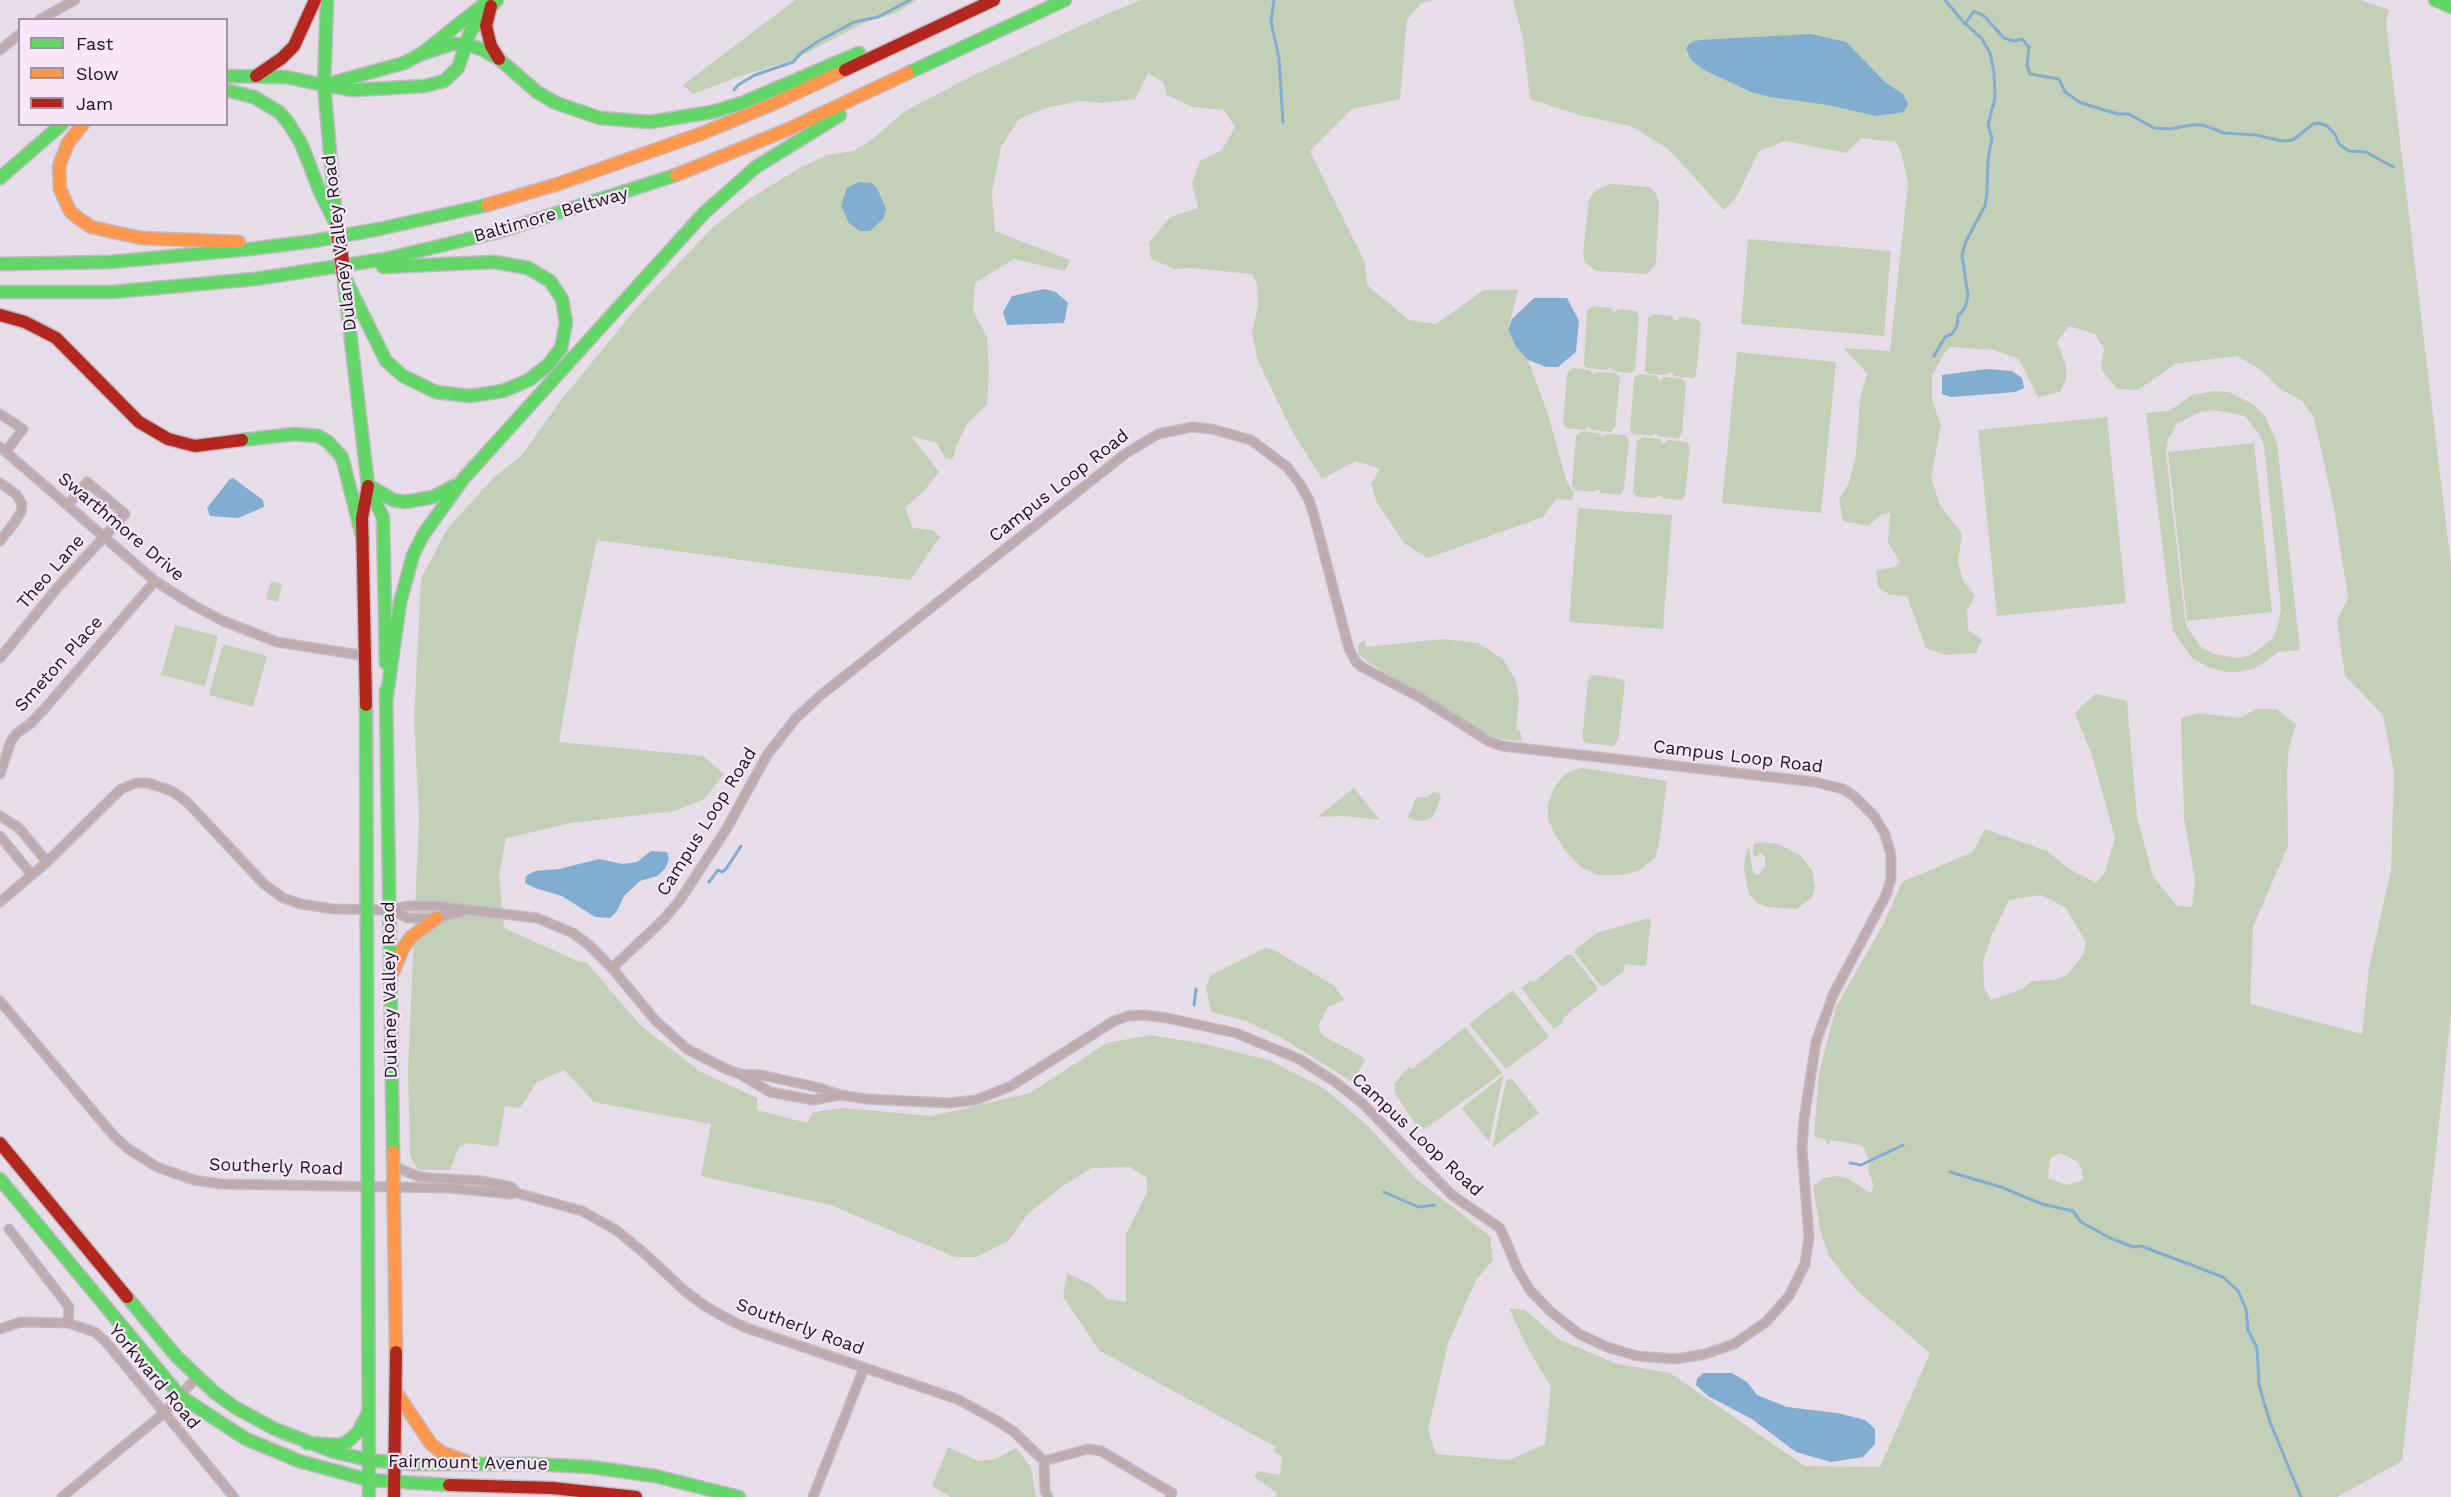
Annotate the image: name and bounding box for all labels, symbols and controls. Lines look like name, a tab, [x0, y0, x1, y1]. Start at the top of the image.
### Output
legend	[18, 18, 228, 126]
text: Fast	[76, 33, 113, 54]
text: Slow	[76, 63, 119, 84]
text: Jam	[76, 93, 113, 114]
street label: Dulaney Valley Road	[318, 154, 362, 332]
street label: Baltimore Beltway	[471, 183, 631, 247]
street label: Campus Loop Road	[985, 425, 1133, 547]
street label: Swarthmore Drive	[53, 468, 189, 586]
street label: Theo Lane	[13, 530, 89, 614]
street label: Smeton Place	[10, 612, 108, 716]
street label: Campus Loop Road	[1652, 736, 1824, 778]
street label: Campus Loop Road	[652, 744, 762, 900]
street label: Dulaney Valley Road	[378, 901, 402, 1079]
street label: Campus Loop Road	[1347, 1069, 1487, 1201]
street label: Southerly Road	[209, 1154, 343, 1180]
street label: Southerly Road	[733, 1294, 867, 1360]
street label: Yorkward Road	[104, 1320, 204, 1434]
street label: Fairmount Avenue	[388, 1451, 548, 1475]

